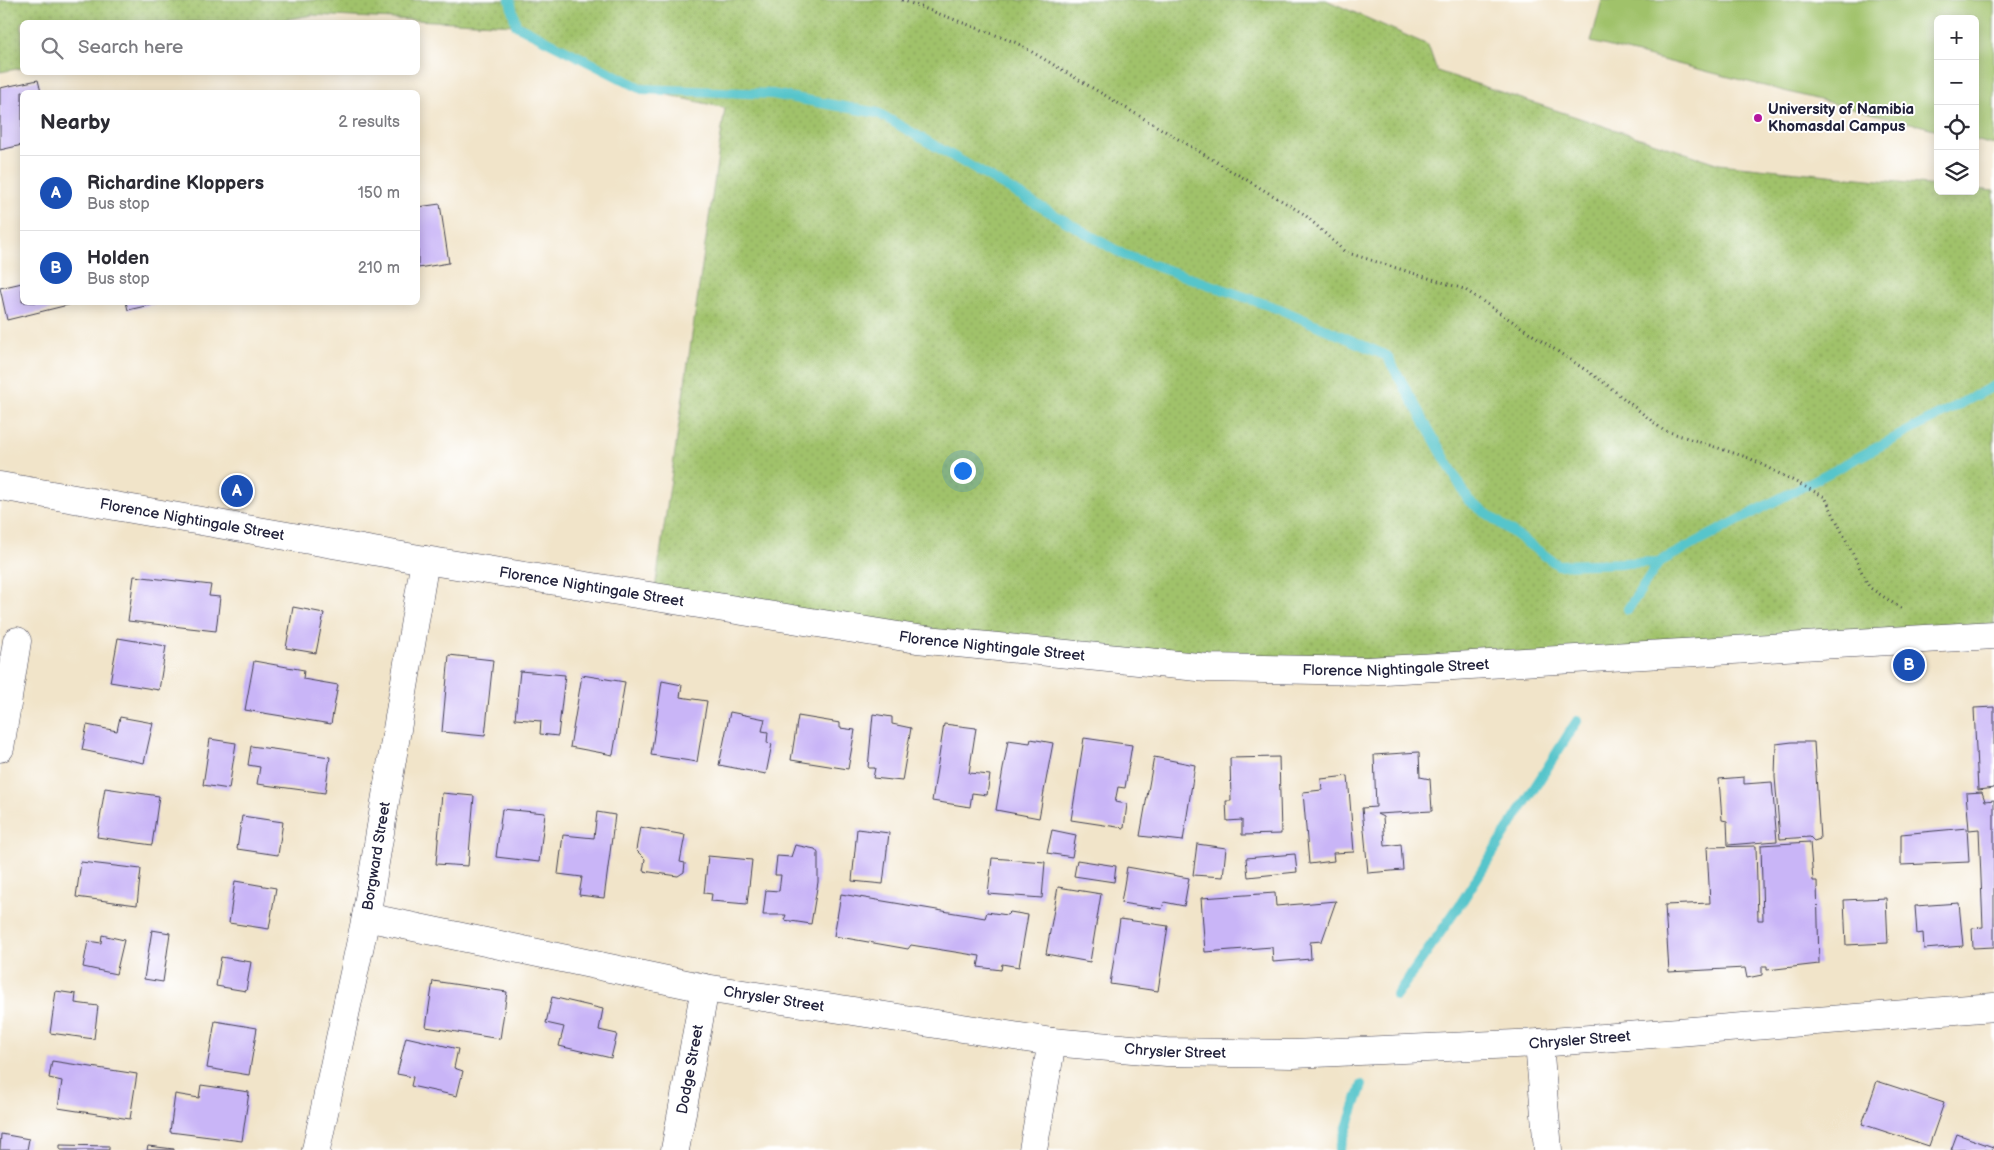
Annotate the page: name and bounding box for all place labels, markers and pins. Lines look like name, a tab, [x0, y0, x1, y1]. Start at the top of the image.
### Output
place label: University of Namibia Khomasdal Campus	[1768, 100, 1914, 136]
marker: University of Namibia Khomasdal Campus	[1752, 112, 1764, 124]
pin: A	[221, 472, 253, 510]
pin: B	[1893, 646, 1925, 684]

